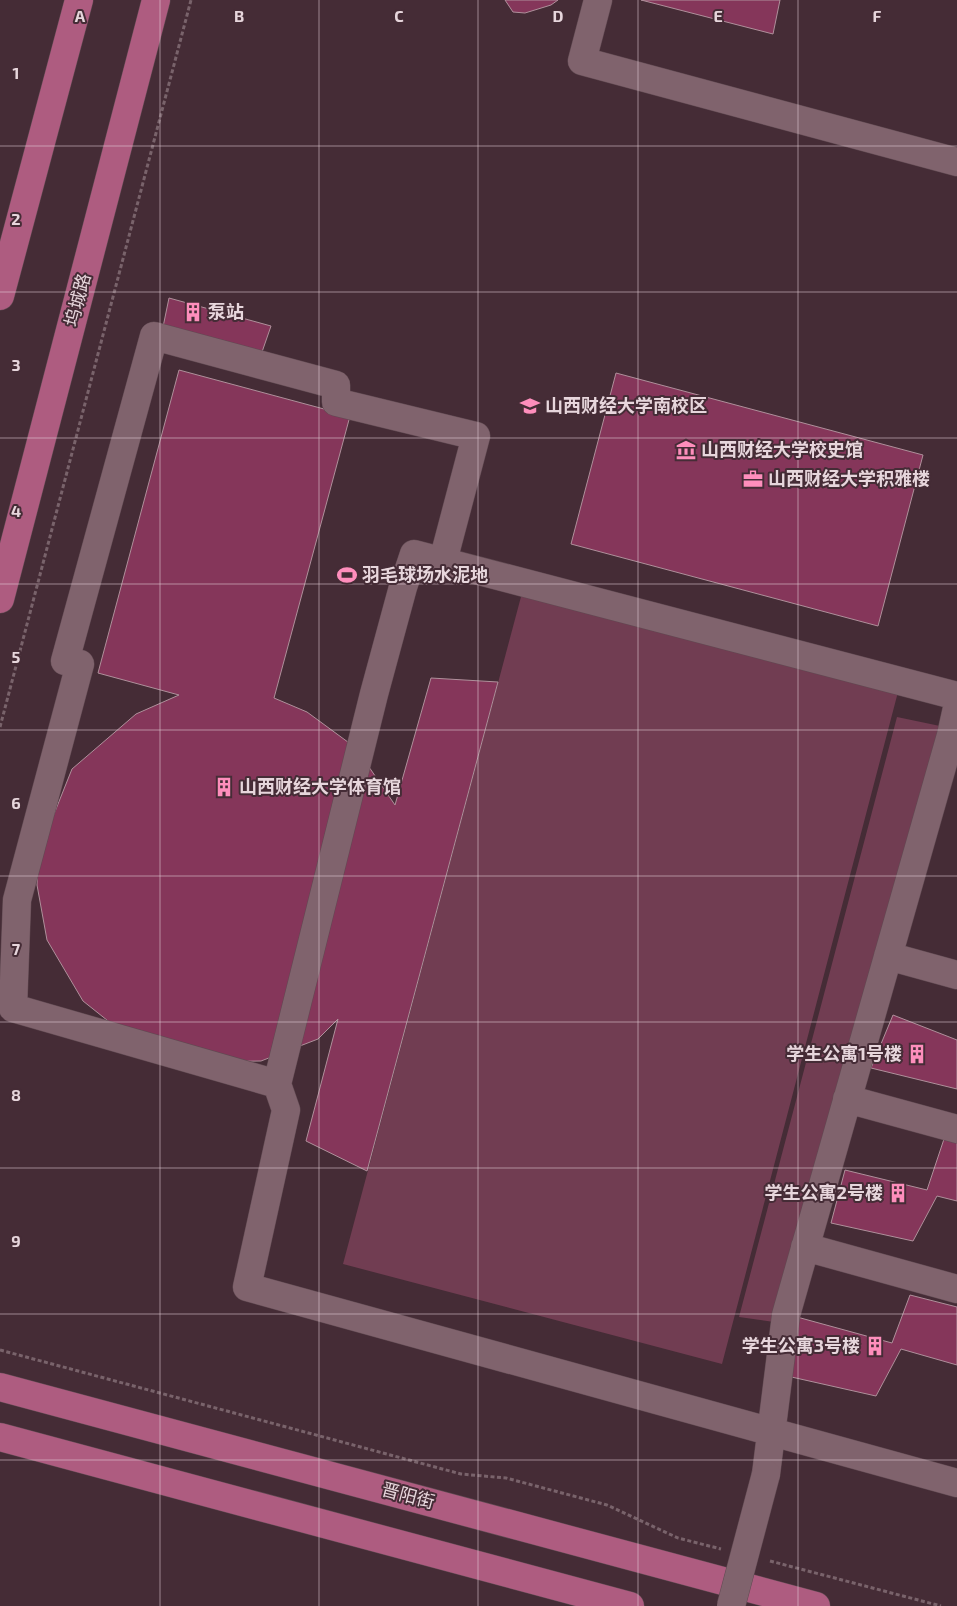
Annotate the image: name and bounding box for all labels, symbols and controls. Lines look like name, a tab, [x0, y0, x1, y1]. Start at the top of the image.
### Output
text: A	[75, 6, 86, 25]
text: B	[234, 6, 244, 25]
text: C	[394, 6, 404, 25]
text: D	[553, 6, 564, 25]
text: E	[713, 6, 723, 25]
text: F	[873, 6, 882, 25]
text: 1	[13, 63, 19, 82]
text: 2	[11, 209, 21, 228]
street label: 坞城路	[59, 271, 95, 329]
place label: 泵站	[208, 300, 244, 322]
building icon: 泵站	[182, 301, 204, 323]
text: 3	[11, 355, 21, 374]
place label: 山西财经大学南校区	[545, 394, 707, 416]
school or university icon: 山西财经大学南校区	[519, 395, 541, 417]
place label: 山西财经大学校史馆	[701, 438, 863, 460]
museum icon: 山西财经大学校史馆	[675, 439, 697, 461]
place label: 山西财经大学积雅楼	[768, 467, 930, 489]
office icon: 山西财经大学积雅楼	[742, 468, 764, 490]
text: 4	[11, 501, 21, 520]
place label: 羽毛球场水泥地	[362, 563, 488, 585]
sports icon: 羽毛球场水泥地	[336, 564, 358, 586]
text: 5	[12, 647, 21, 666]
place label: 山西财经大学体育馆	[239, 775, 401, 797]
building icon: 山西财经大学体育馆	[213, 776, 235, 798]
text: 6	[11, 793, 21, 812]
text: 7	[12, 939, 21, 958]
place label: 学生公寓1号楼	[786, 1042, 902, 1064]
building icon: 学生公寓1号楼	[906, 1043, 928, 1065]
text: 8	[11, 1085, 21, 1104]
place label: 学生公寓2号楼	[765, 1181, 883, 1203]
building icon: 学生公寓2号楼	[887, 1182, 909, 1204]
text: 9	[11, 1231, 21, 1250]
place label: 学生公寓3号楼	[742, 1334, 860, 1356]
building icon: 学生公寓3号楼	[864, 1335, 886, 1357]
street label: 晋阳街	[379, 1477, 437, 1513]

